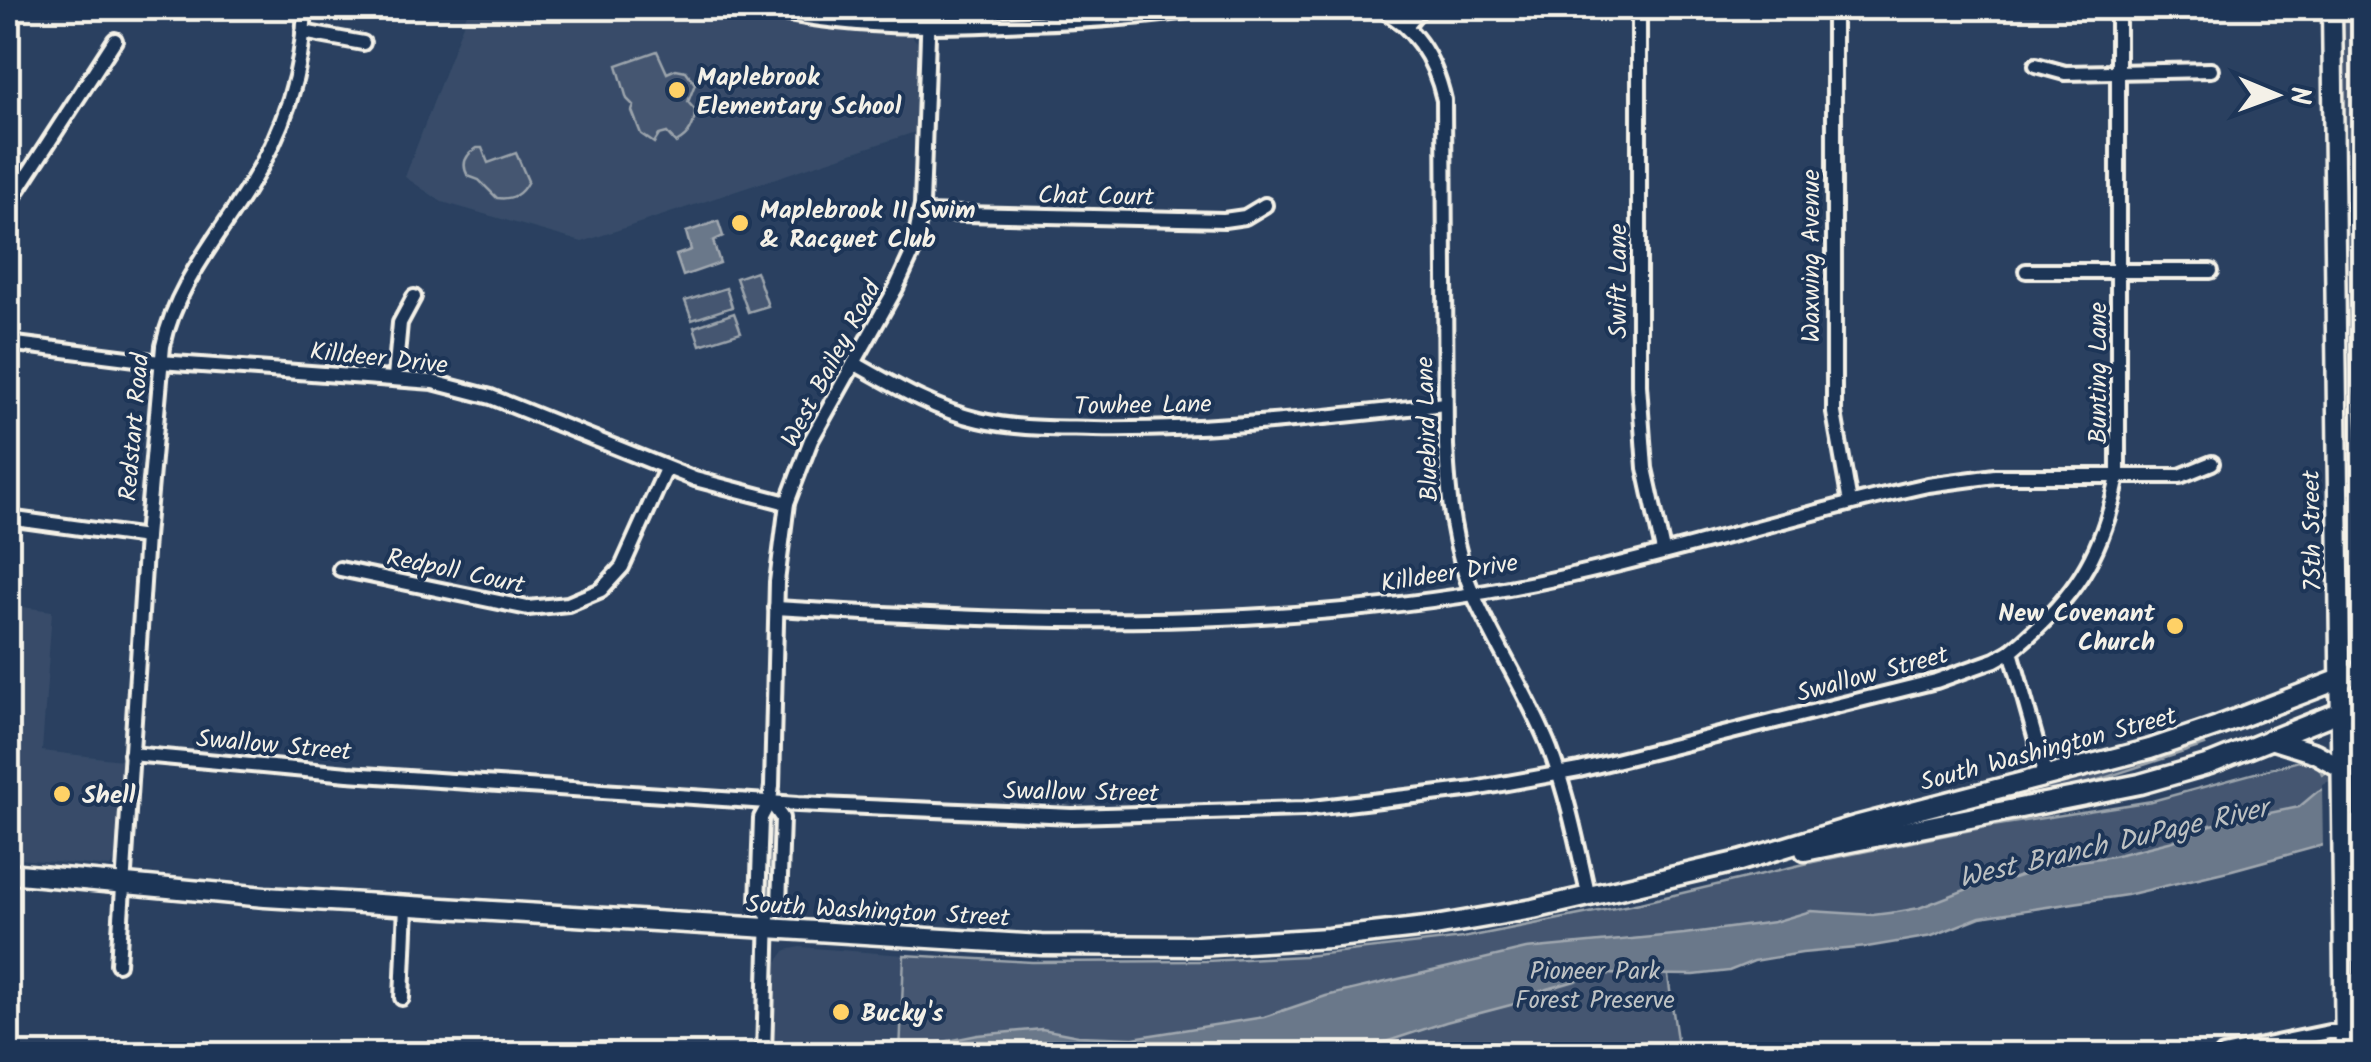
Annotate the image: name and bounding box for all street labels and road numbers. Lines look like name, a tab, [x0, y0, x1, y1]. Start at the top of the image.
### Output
street label: Waxwing Avenue	[1792, 169, 1832, 343]
street label: Chat Court	[1038, 176, 1155, 218]
street label: Swift Lane	[1599, 223, 1639, 339]
street label: West Bailey Road	[771, 272, 893, 455]
street label: Bunting Lane	[2079, 302, 2119, 444]
street label: Killdeer Drive	[308, 332, 450, 386]
street label: Redstart Road	[109, 350, 162, 503]
street label: Bluebird Lane	[1405, 356, 1451, 502]
street label: Towhee Lane	[1074, 385, 1212, 427]
street label: 75th Street	[2292, 470, 2334, 592]
street label: Redpoll Court	[383, 538, 529, 606]
street label: Killdeer Drive	[1378, 543, 1521, 605]
street label: Swallow Street	[1792, 635, 1953, 714]
street label: South Washington Street	[1916, 696, 2181, 803]
street label: Swallow Street	[195, 719, 353, 773]
street label: Swallow Street	[1003, 772, 1159, 814]
street label: South Washington Street	[745, 885, 1011, 939]

